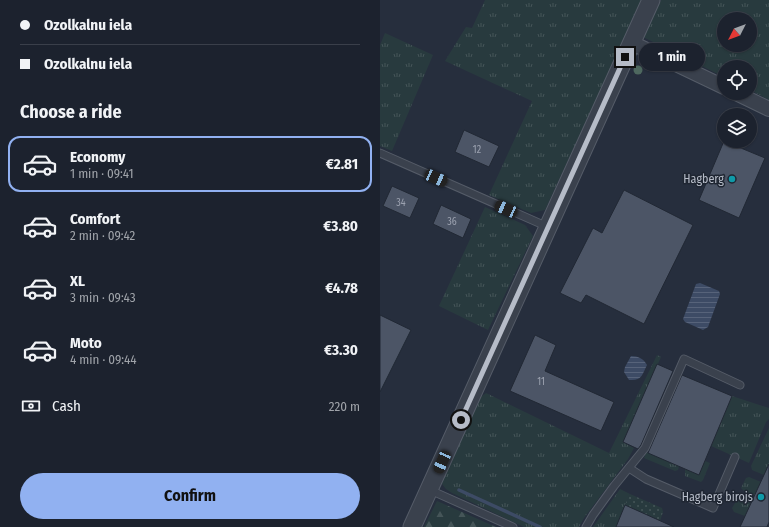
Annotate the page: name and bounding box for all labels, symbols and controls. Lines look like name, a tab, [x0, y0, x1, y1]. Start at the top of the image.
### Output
north arrow	[717, 12, 757, 52]
map controls	[717, 12, 757, 148]
text: Ozolkalnu iela	[44, 16, 132, 34]
callout: 1 min	[639, 43, 705, 71]
route end	[616, 48, 634, 66]
text: 1 min	[658, 49, 686, 64]
text: Ozolkalnu iela	[44, 55, 132, 73]
button: locate	[717, 60, 757, 100]
text: Choose a ride	[20, 101, 122, 123]
button: layers	[717, 108, 757, 148]
house number: 12	[473, 144, 482, 156]
icon: car	[22, 146, 58, 182]
text: Economy	[70, 148, 125, 166]
text: €2.81	[326, 155, 358, 173]
text: 1 min · 09:41	[70, 166, 133, 181]
car	[423, 168, 449, 188]
place label: Hagberg	[683, 172, 724, 186]
marker: Hagberg	[727, 174, 737, 184]
house number: 34	[396, 197, 406, 209]
car	[493, 199, 519, 219]
icon: car	[22, 208, 58, 244]
text: Comfort	[70, 210, 121, 228]
house number: 36	[447, 216, 457, 228]
text: €3.80	[323, 217, 358, 235]
text: 2 min · 09:42	[70, 228, 135, 243]
icon: car	[22, 270, 58, 306]
text: XL	[70, 272, 85, 290]
text: €4.78	[325, 279, 358, 297]
text: 3 min · 09:43	[70, 290, 136, 305]
icon: car	[22, 332, 58, 368]
text: Moto	[70, 334, 102, 352]
text: €3.30	[324, 341, 358, 359]
text: 4 min · 09:44	[70, 352, 137, 367]
house number: 11	[537, 376, 545, 388]
icon: cash	[20, 395, 42, 417]
text: Cash	[52, 397, 81, 415]
text: 220 m	[329, 399, 360, 414]
route start	[452, 411, 470, 429]
car	[432, 449, 452, 475]
button: Confirm	[20, 473, 360, 519]
place label: Hagberg birojs	[682, 490, 753, 504]
marker: Hagberg birojs	[756, 492, 766, 502]

